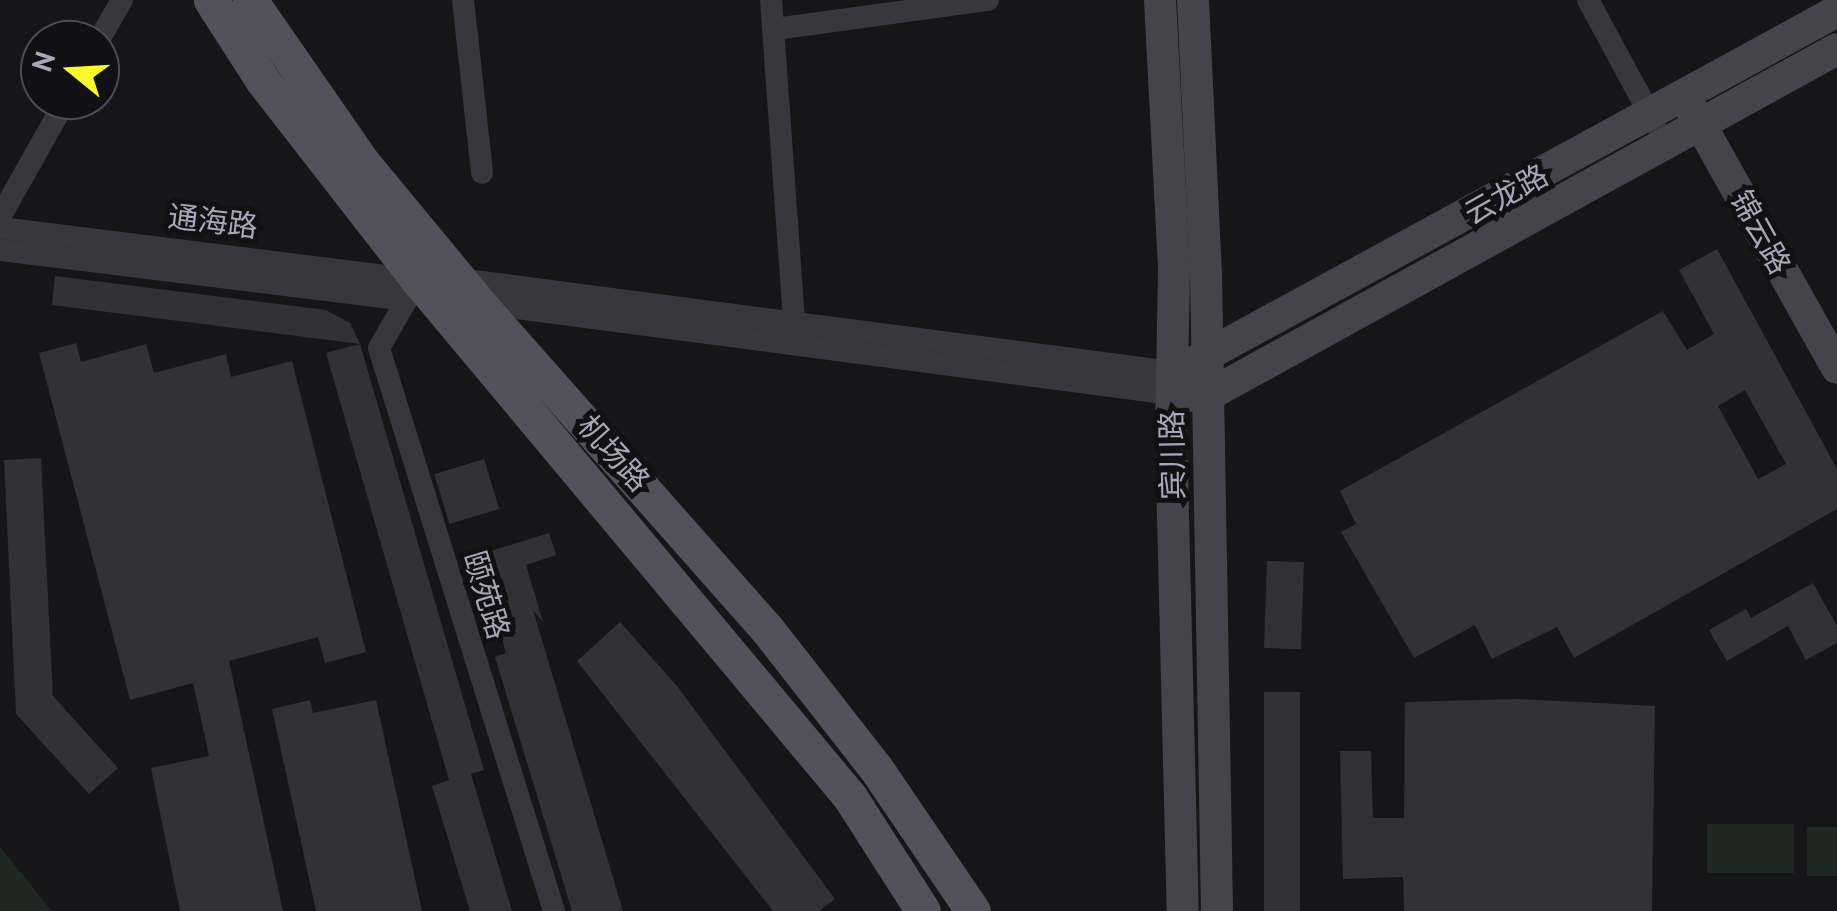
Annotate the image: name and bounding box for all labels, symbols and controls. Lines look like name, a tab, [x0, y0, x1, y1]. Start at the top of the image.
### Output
north arrow	[20, 20, 120, 120]
text: N	[22, 47, 63, 76]
street label: 云龙路	[1458, 156, 1554, 232]
street label: 锦云路	[1723, 184, 1799, 280]
street label: 通海路	[166, 198, 260, 244]
street label: 机场路	[571, 408, 657, 498]
street label: 宾川路	[1153, 410, 1191, 500]
street label: 颐苑路	[457, 547, 517, 643]

